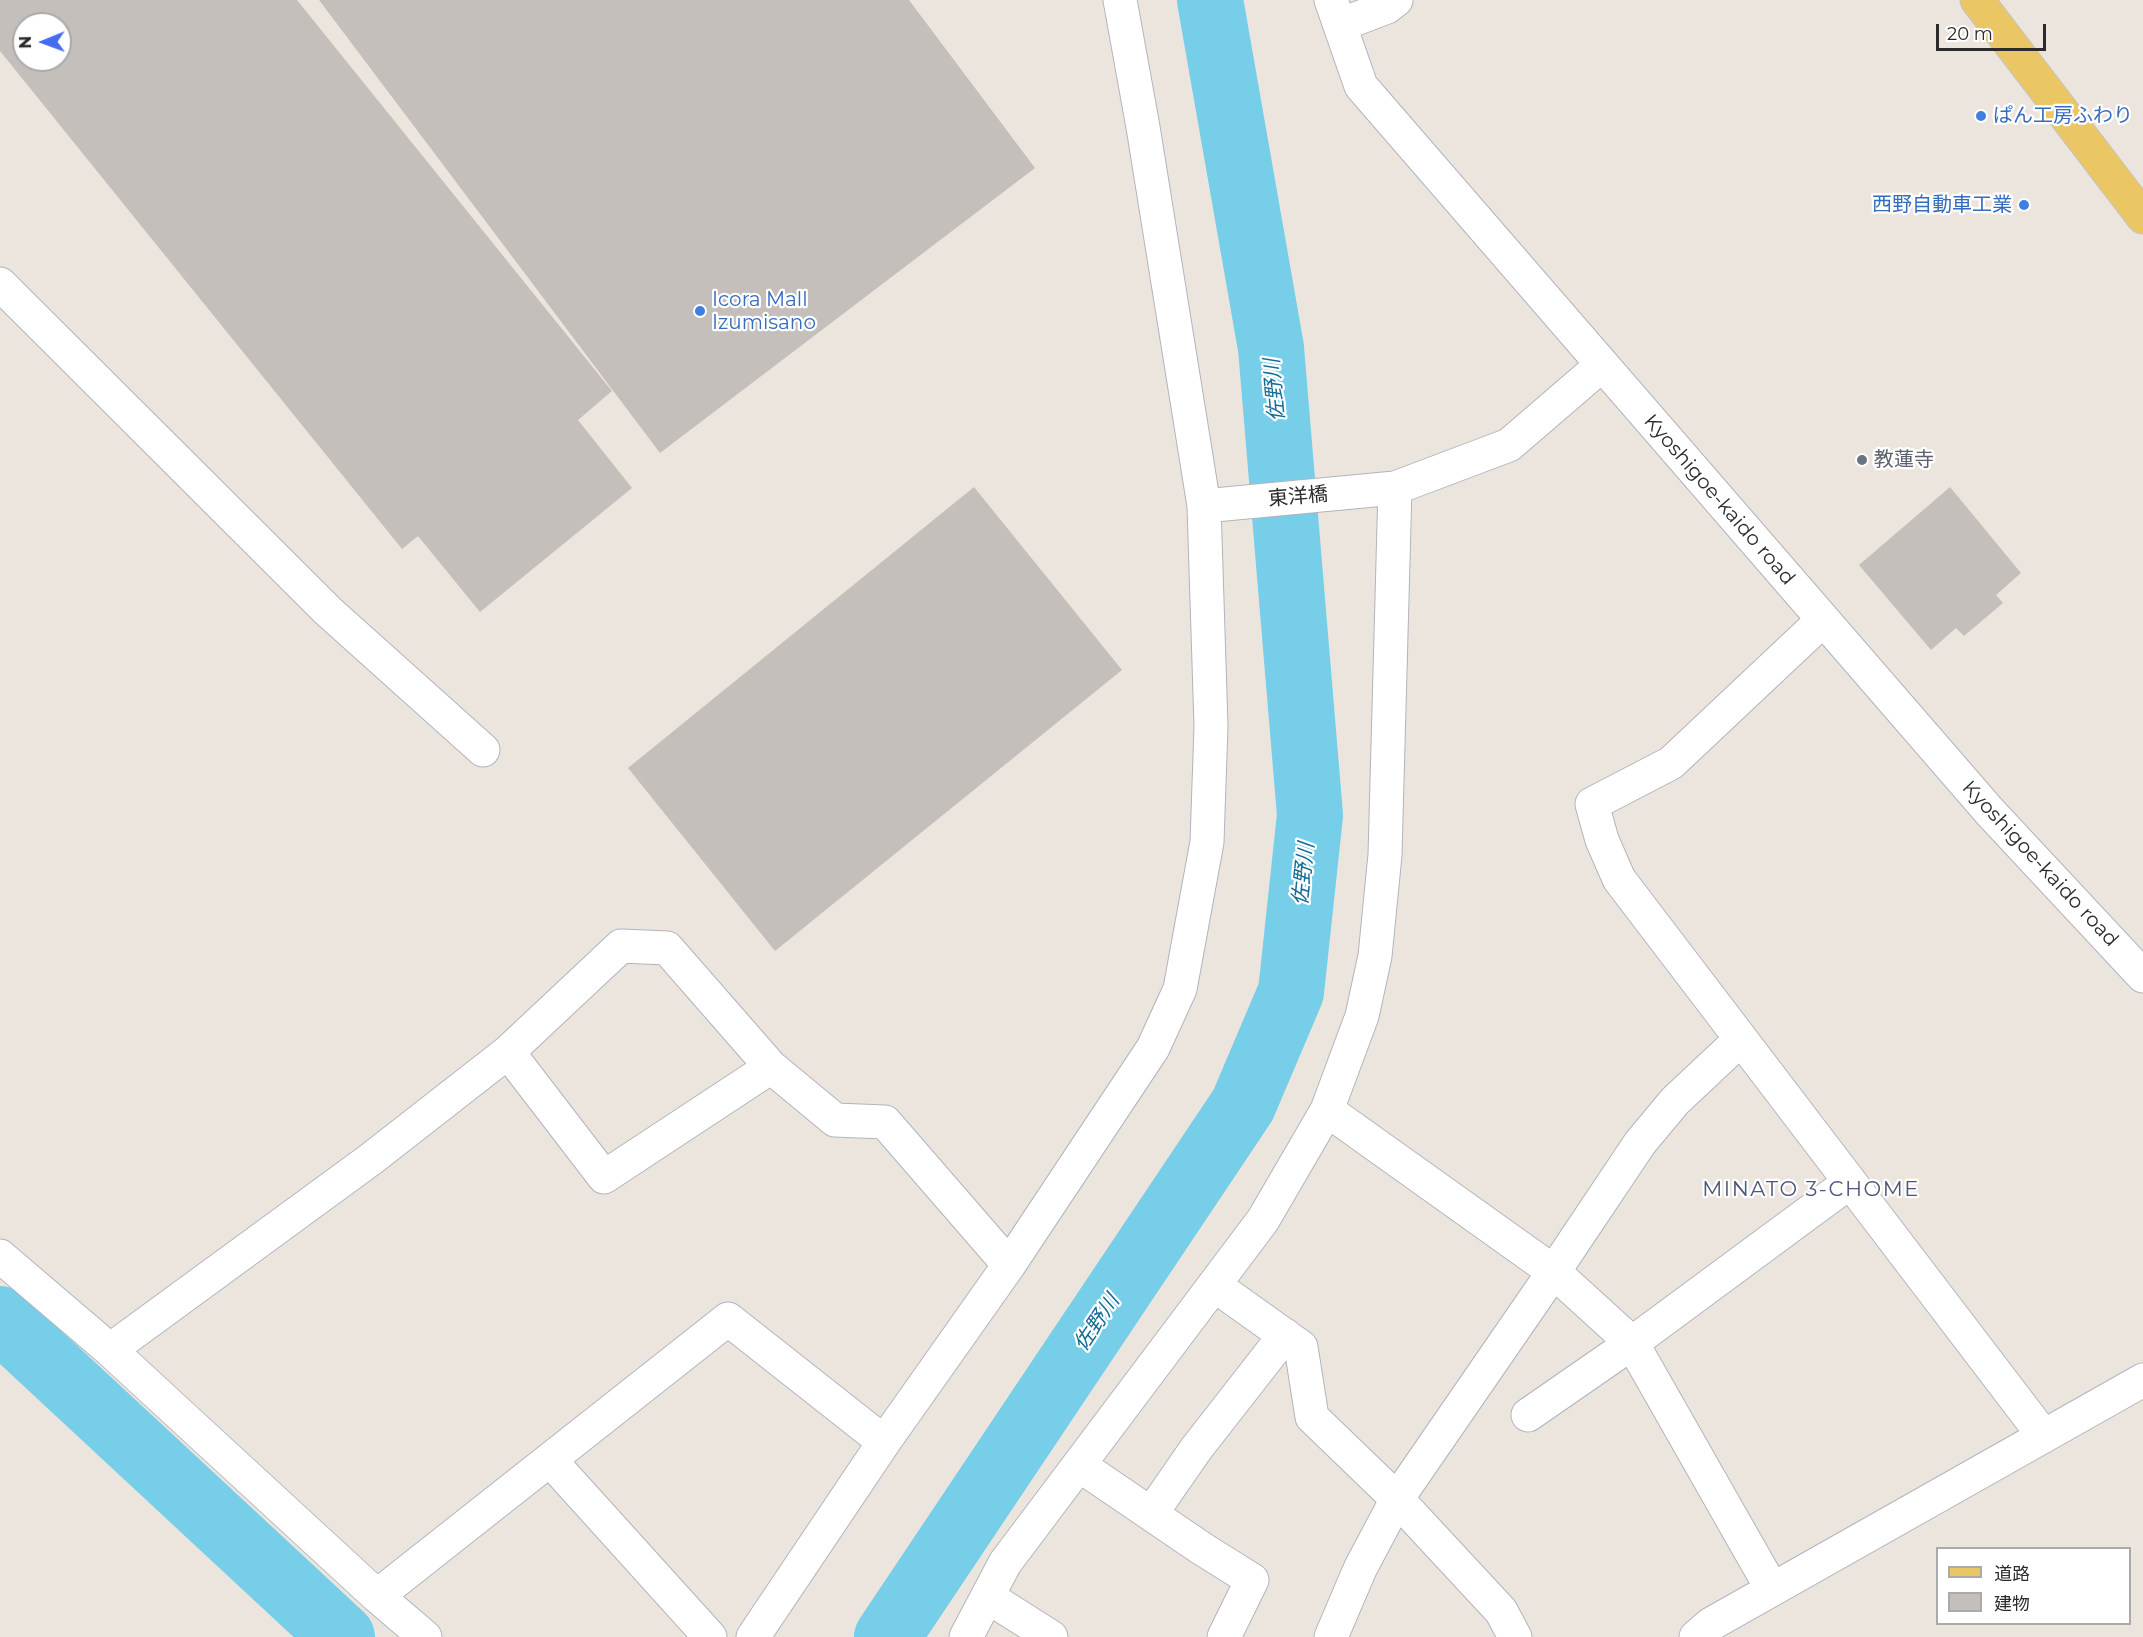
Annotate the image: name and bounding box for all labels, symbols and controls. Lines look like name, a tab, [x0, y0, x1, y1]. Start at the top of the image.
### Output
north arrow	[12, 12, 72, 72]
scale bar	[1939, 12, 2048, 50]
text: 20 m	[1947, 23, 1993, 45]
text: N	[16, 36, 35, 49]
place label: ぱん工房ふわり	[1993, 104, 2133, 128]
marker: ぱん工房ふわり	[1974, 109, 1988, 123]
place label: 西野自動車工業	[1872, 193, 2012, 217]
marker: 西野自動車工業	[2017, 198, 2031, 212]
place label: Icora Mall Izumisano	[712, 288, 816, 335]
marker: Icora Mall Izumisano	[693, 304, 707, 318]
water label: 佐野川	[1260, 358, 1290, 422]
street label: Kyoshigoe-kaido road	[1638, 410, 1800, 590]
place label: 教蓮寺	[1874, 448, 1934, 472]
marker: 教蓮寺	[1855, 453, 1869, 467]
street label: 東洋橋	[1267, 482, 1329, 512]
street label: Kyoshigoe-kaido road	[1957, 776, 2123, 952]
water label: 佐野川	[1288, 841, 1320, 907]
district label: MINATO 3-CHOME	[1702, 1177, 1920, 1203]
water label: 佐野川	[1069, 1290, 1125, 1356]
legend	[1936, 1547, 2131, 1625]
text: 道路	[1994, 1563, 2030, 1585]
text: 建物	[1994, 1593, 2030, 1615]

